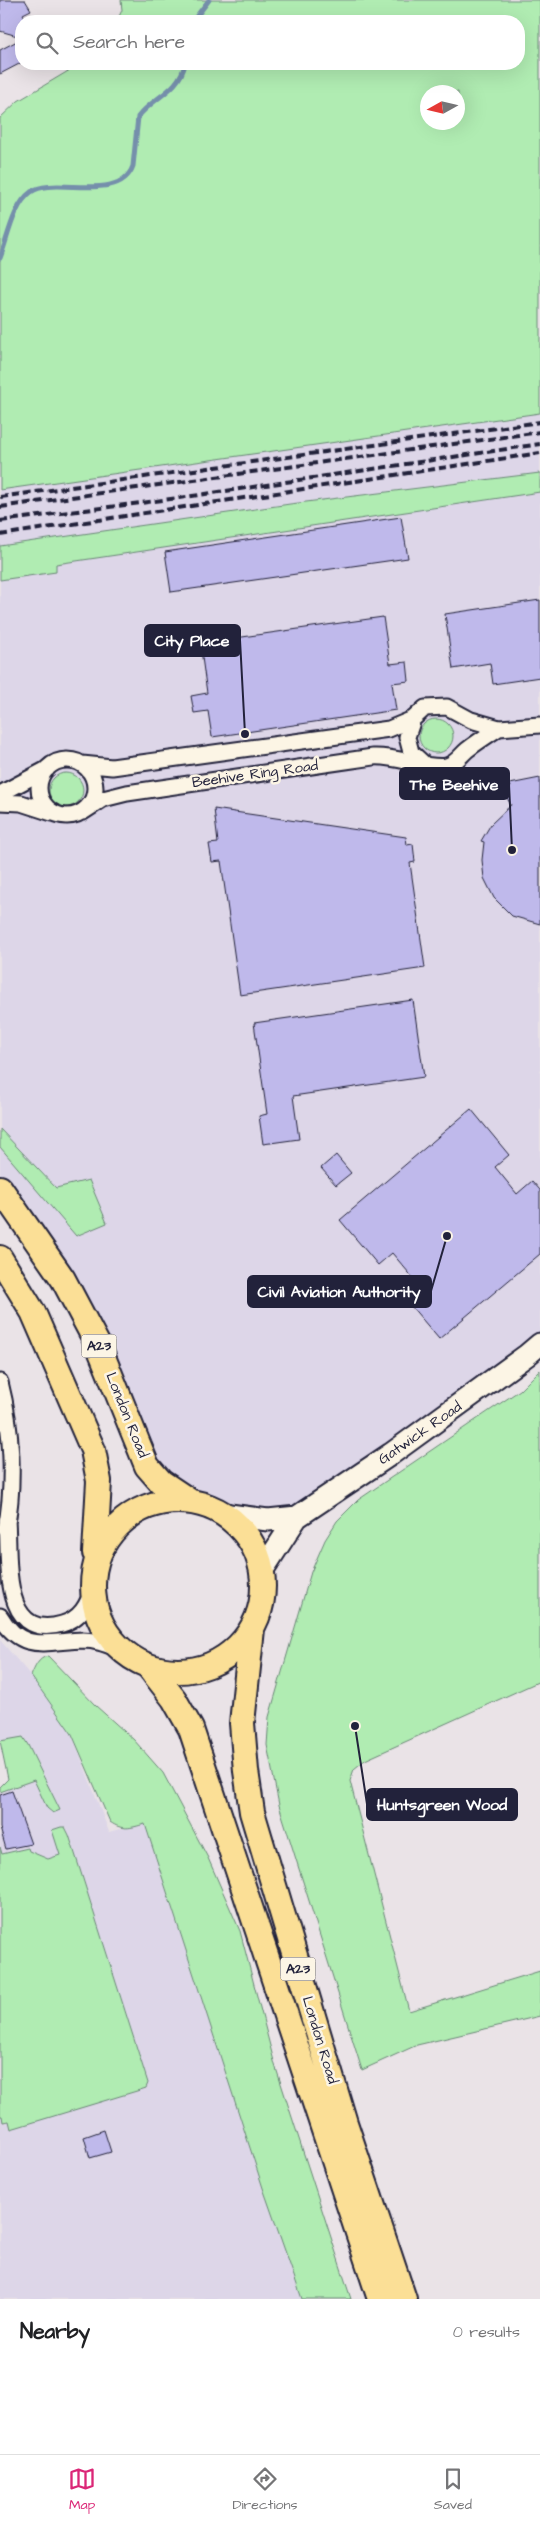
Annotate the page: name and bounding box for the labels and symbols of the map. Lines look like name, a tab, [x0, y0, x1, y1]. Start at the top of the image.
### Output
north arrow	[420, 85, 465, 130]
callout: City Place	[145, 625, 240, 656]
text: City Place	[154, 630, 230, 653]
street label: Beehive Ring Road	[191, 755, 320, 794]
callout: The Beehive	[400, 768, 509, 799]
text: The Beehive	[409, 774, 499, 796]
callout: Civil Aviation Authority	[248, 1276, 431, 1307]
text: Civil Aviation Authority	[257, 1281, 421, 1304]
road number: A23	[82, 1334, 116, 1358]
street label: London Road	[100, 1369, 154, 1461]
street label: Gatwick Road	[374, 1396, 466, 1470]
callout: Huntsgreen Wood	[367, 1789, 517, 1820]
text: Huntsgreen Wood	[377, 1794, 508, 1818]
road number: A23	[280, 1958, 316, 1980]
street label: London Road	[297, 1994, 343, 2087]

